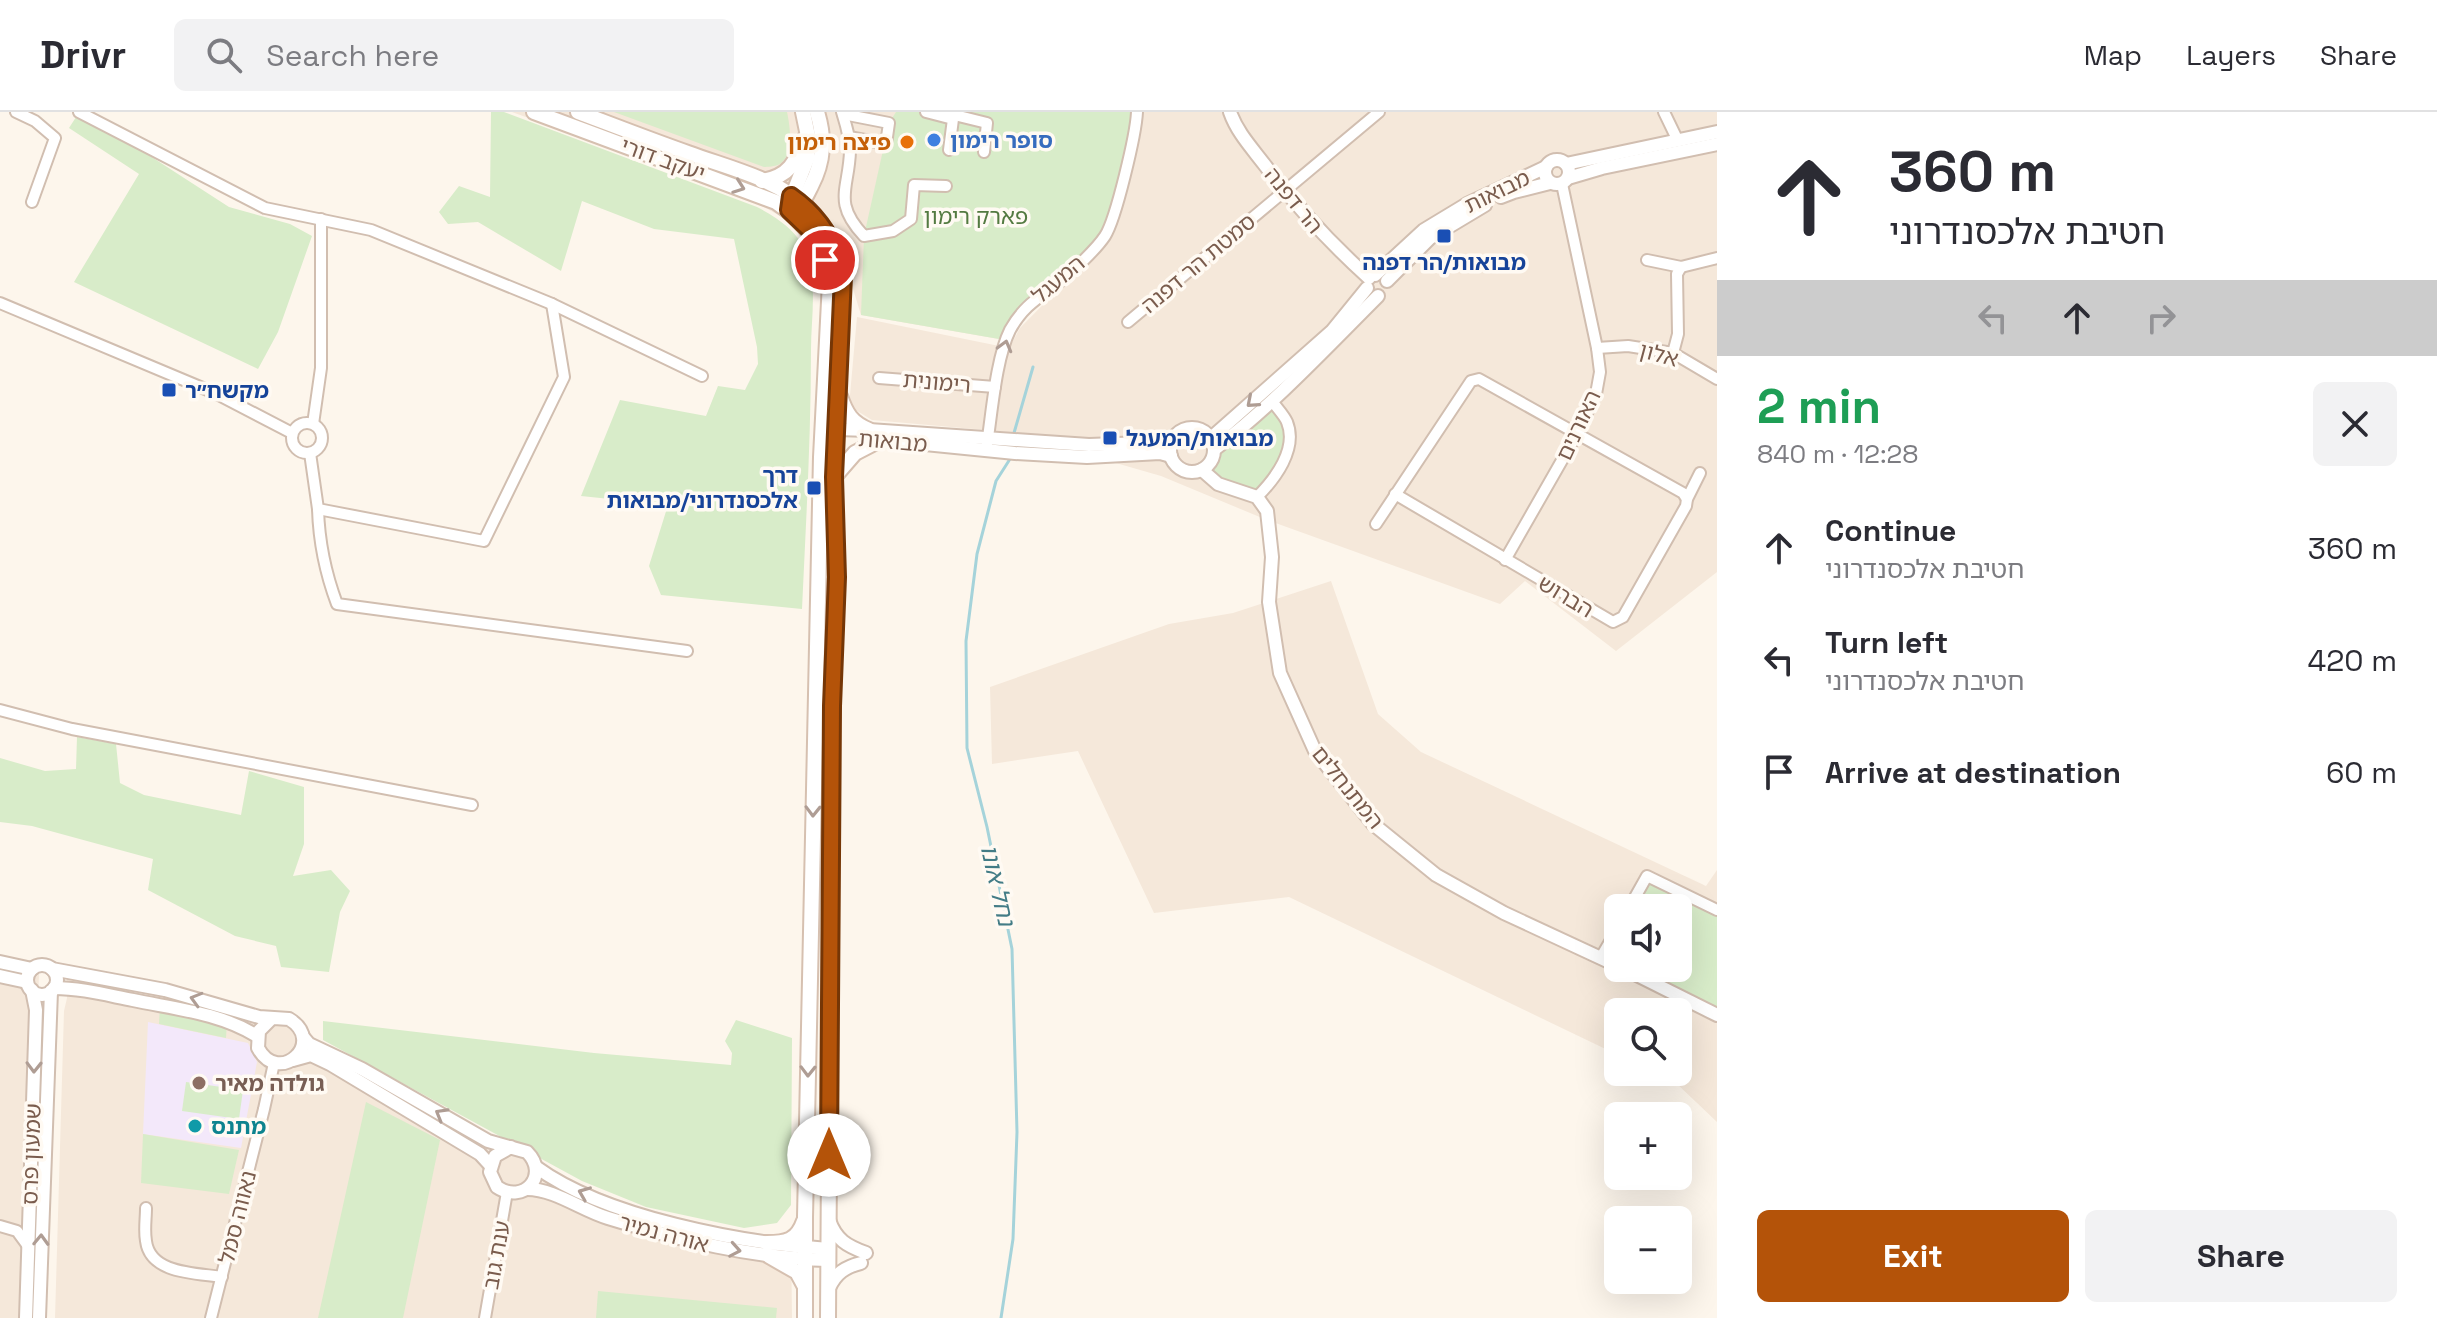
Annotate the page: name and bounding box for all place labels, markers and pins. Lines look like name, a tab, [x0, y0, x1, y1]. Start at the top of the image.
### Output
place label: סופר רימון	[950, 126, 1053, 154]
place label: פיצה רימון	[787, 128, 891, 156]
marker: סופר רימון	[925, 131, 943, 149]
marker: פיצה רימון	[898, 133, 916, 151]
pin	[791, 226, 859, 294]
marker: מבואות/הר דפנה	[1435, 227, 1453, 245]
place label: מבואות/הר דפנה	[1362, 248, 1526, 276]
place label: מקשח״ר	[185, 376, 269, 404]
marker: מקשח״ר	[160, 381, 178, 399]
place label: מבואות/המעגל	[1126, 424, 1273, 452]
marker: מבואות/המעגל	[1101, 429, 1119, 447]
place label: דרך אלכסנדרוני/מבואות	[607, 461, 798, 514]
marker: דרך אלכסנדרוני/מבואות	[805, 479, 823, 497]
place label: גולדה מאיר	[215, 1069, 325, 1097]
marker: גולדה מאיר	[190, 1074, 208, 1092]
place label: מתנס	[211, 1112, 266, 1140]
marker: מתנס	[186, 1117, 204, 1135]

